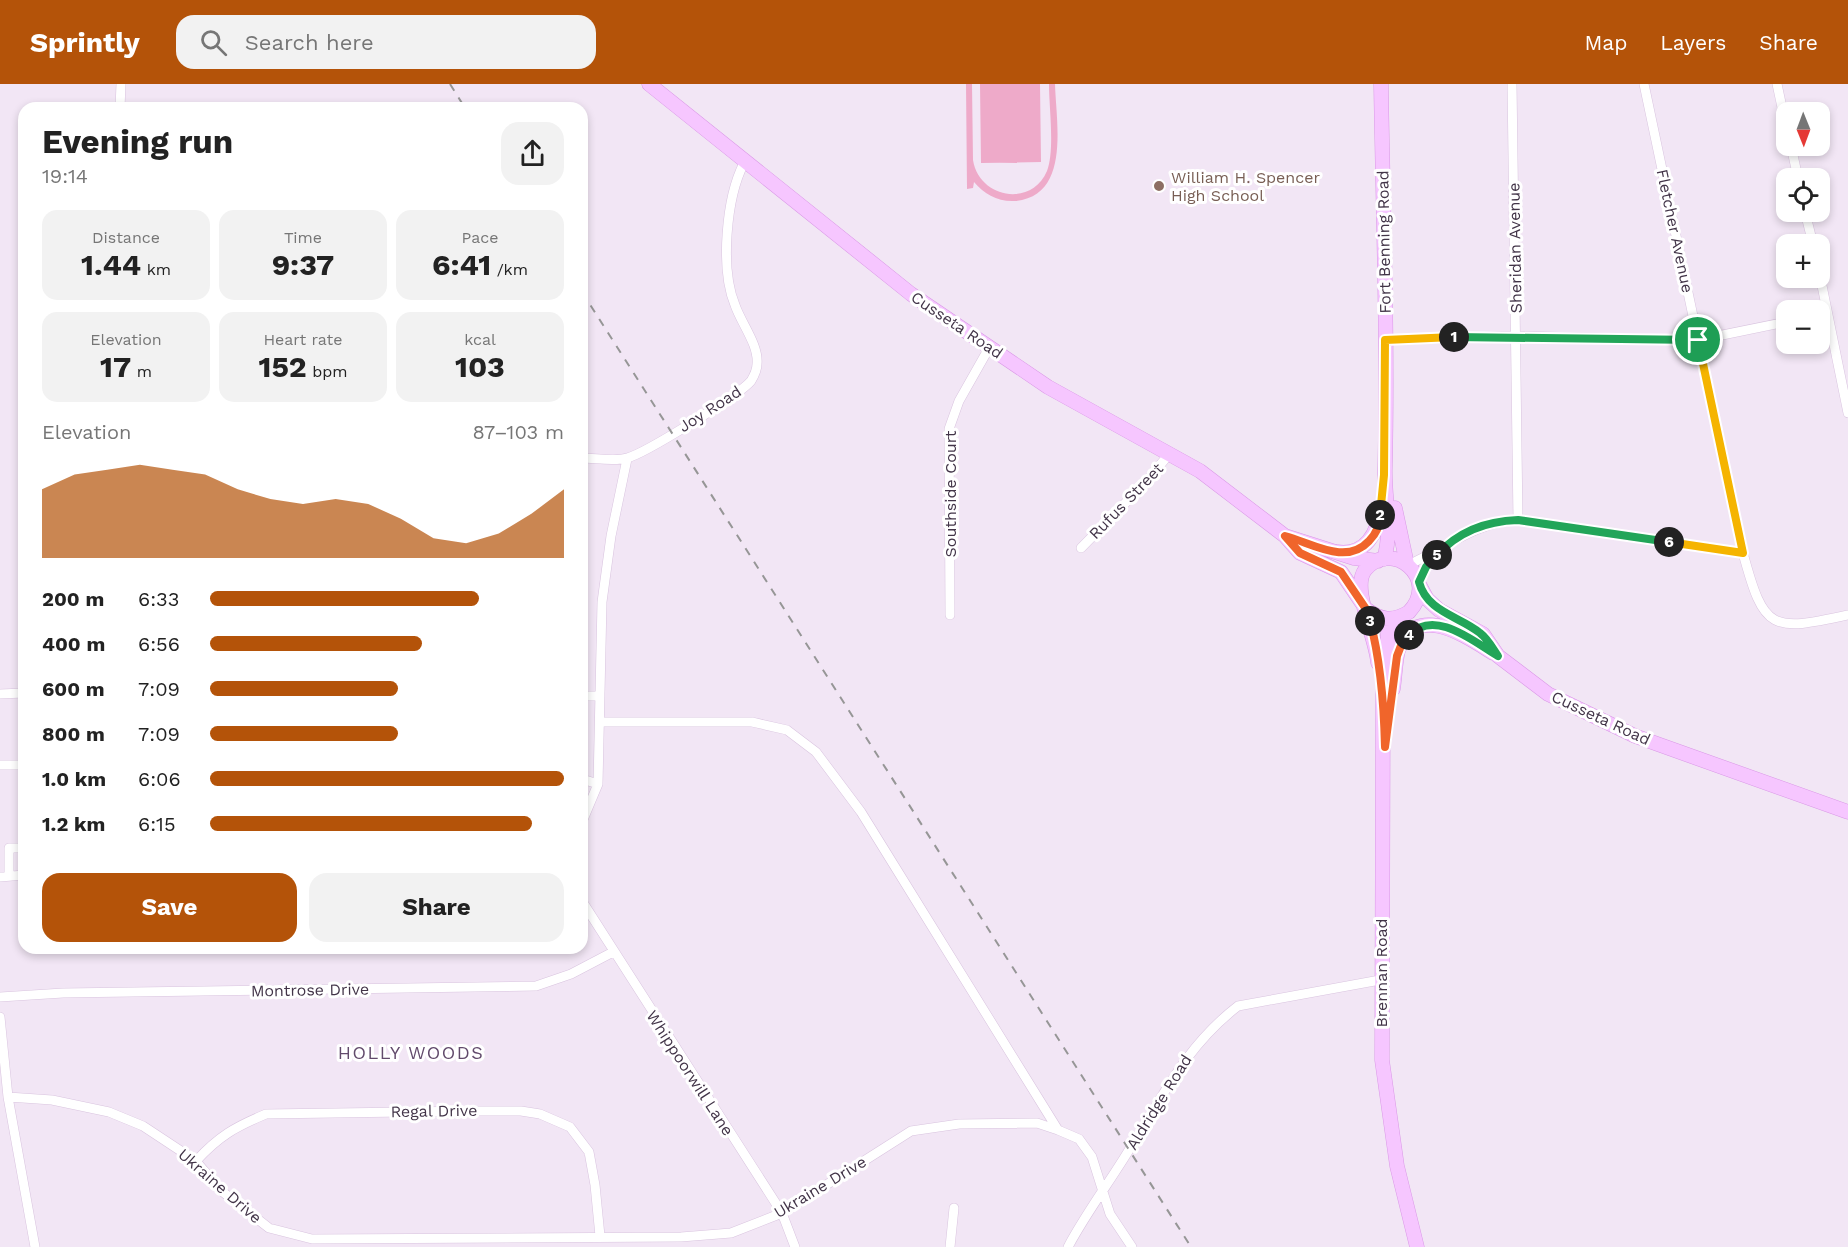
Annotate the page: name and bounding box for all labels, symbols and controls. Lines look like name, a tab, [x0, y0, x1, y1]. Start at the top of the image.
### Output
search box	[176, 15, 596, 69]
text: Sprintly	[30, 26, 140, 59]
icon: search	[197, 26, 230, 59]
text: Search here	[245, 30, 374, 55]
text: Map	[1584, 30, 1627, 55]
text: Layers	[1660, 30, 1726, 55]
text: Share	[1759, 30, 1818, 55]
north arrow	[1776, 102, 1830, 156]
map controls	[1776, 102, 1830, 354]
text: Evening run	[42, 122, 233, 161]
button: share	[501, 122, 564, 185]
text: 19:14	[42, 164, 88, 188]
street label: Fletcher Avenue	[1653, 167, 1697, 295]
place label: William H. Spencer High School	[1171, 168, 1320, 205]
button: locate	[1776, 168, 1830, 222]
street label: Fort Benning Road	[1373, 170, 1395, 314]
marker: William H. Spencer High School	[1152, 179, 1166, 193]
street label: Sheridan Avenue	[1504, 183, 1526, 313]
text: Distance	[92, 228, 160, 247]
text: Time	[284, 228, 322, 247]
text: Pace	[461, 228, 499, 247]
button: +	[1776, 234, 1830, 288]
text: 1.44	[81, 247, 141, 282]
text: 9:37	[272, 247, 334, 282]
text: 6:41	[432, 247, 491, 282]
text: km	[141, 260, 171, 279]
text: /km	[491, 260, 528, 279]
street label: Cusseta Road	[907, 287, 1007, 363]
button: −	[1776, 300, 1830, 354]
pin	[1672, 314, 1723, 365]
pin: 1	[1439, 322, 1469, 352]
icon: arrive	[1681, 323, 1714, 356]
text: 1	[1451, 327, 1457, 346]
text: Elevation	[90, 330, 162, 349]
text: Heart rate	[263, 330, 343, 349]
text: kcal	[464, 330, 496, 349]
text: 17	[100, 349, 131, 384]
text: 152	[258, 349, 307, 384]
text: 103	[455, 349, 505, 384]
text: m	[131, 362, 152, 381]
text: bpm	[307, 362, 348, 381]
street label: Joy Road	[675, 382, 745, 436]
text: Elevation	[42, 420, 131, 444]
text: 87–103 m	[472, 420, 564, 444]
street label: Southside Court	[941, 430, 960, 557]
street label: Rufus Street	[1085, 459, 1167, 543]
pin: 2	[1365, 500, 1395, 530]
text: 2	[1375, 505, 1385, 524]
pin: 6	[1654, 527, 1684, 557]
text: 6	[1664, 532, 1674, 551]
pin: 5	[1422, 540, 1452, 570]
text: 5	[1432, 545, 1442, 564]
text: 200 m	[42, 587, 104, 611]
text: 6:33	[138, 587, 179, 611]
pin: 3	[1355, 606, 1385, 636]
text: 3	[1365, 611, 1375, 630]
pin: 4	[1394, 620, 1424, 650]
text: 4	[1404, 625, 1414, 644]
text: 400 m	[42, 632, 105, 656]
text: 6:56	[138, 632, 180, 656]
text: 600 m	[42, 677, 105, 701]
text: 7:09	[138, 677, 180, 701]
street label: Cusseta Road	[1549, 687, 1653, 749]
text: 800 m	[42, 722, 105, 746]
text: 7:09	[138, 722, 180, 746]
text: 1.0 km	[42, 767, 106, 791]
text: 6:06	[138, 767, 181, 791]
text: 1.2 km	[42, 812, 105, 836]
text: 6:15	[138, 812, 176, 836]
button: Save	[42, 873, 297, 942]
button: Share	[309, 873, 564, 942]
street label: Brennan Road	[1372, 918, 1391, 1028]
street label: Montrose Drive	[251, 979, 369, 1001]
street label: Whippoorwill Lane	[642, 1007, 738, 1139]
district label: HOLLY WOODS	[338, 1042, 484, 1063]
street label: Aldridge Road	[1122, 1051, 1196, 1153]
street label: Regal Drive	[390, 1101, 478, 1121]
street label: Ukraine Drive	[174, 1145, 266, 1227]
street label: Ukraine Drive	[770, 1152, 870, 1222]

